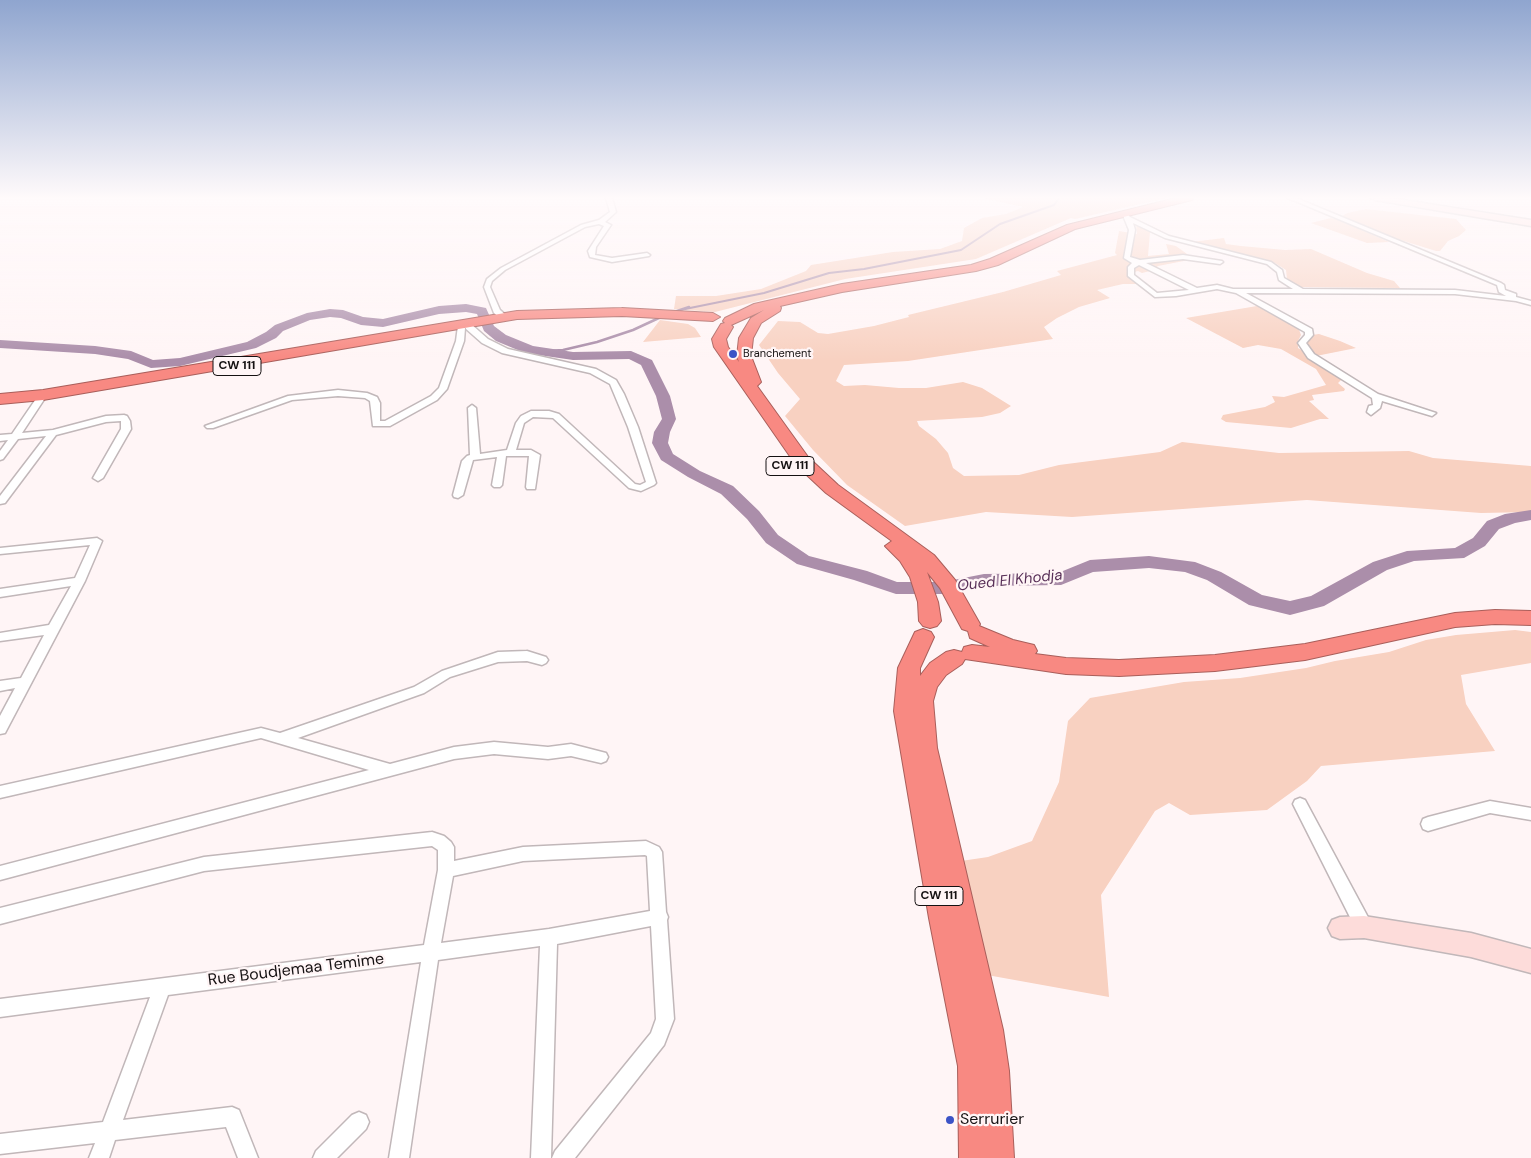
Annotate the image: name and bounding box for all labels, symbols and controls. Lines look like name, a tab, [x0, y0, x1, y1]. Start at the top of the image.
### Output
place label: Branchement	[743, 347, 812, 361]
marker: Branchement	[727, 348, 739, 360]
road number: CW 111	[213, 356, 261, 376]
road number: CW 111	[766, 456, 814, 476]
water label: Oued El Khodja	[956, 567, 1064, 595]
road number: CW 111	[915, 886, 963, 906]
street label: Rue Boudjemaa Temime	[207, 950, 385, 990]
place label: Serrurier	[960, 1110, 1024, 1130]
marker: Serrurier	[944, 1114, 956, 1126]

